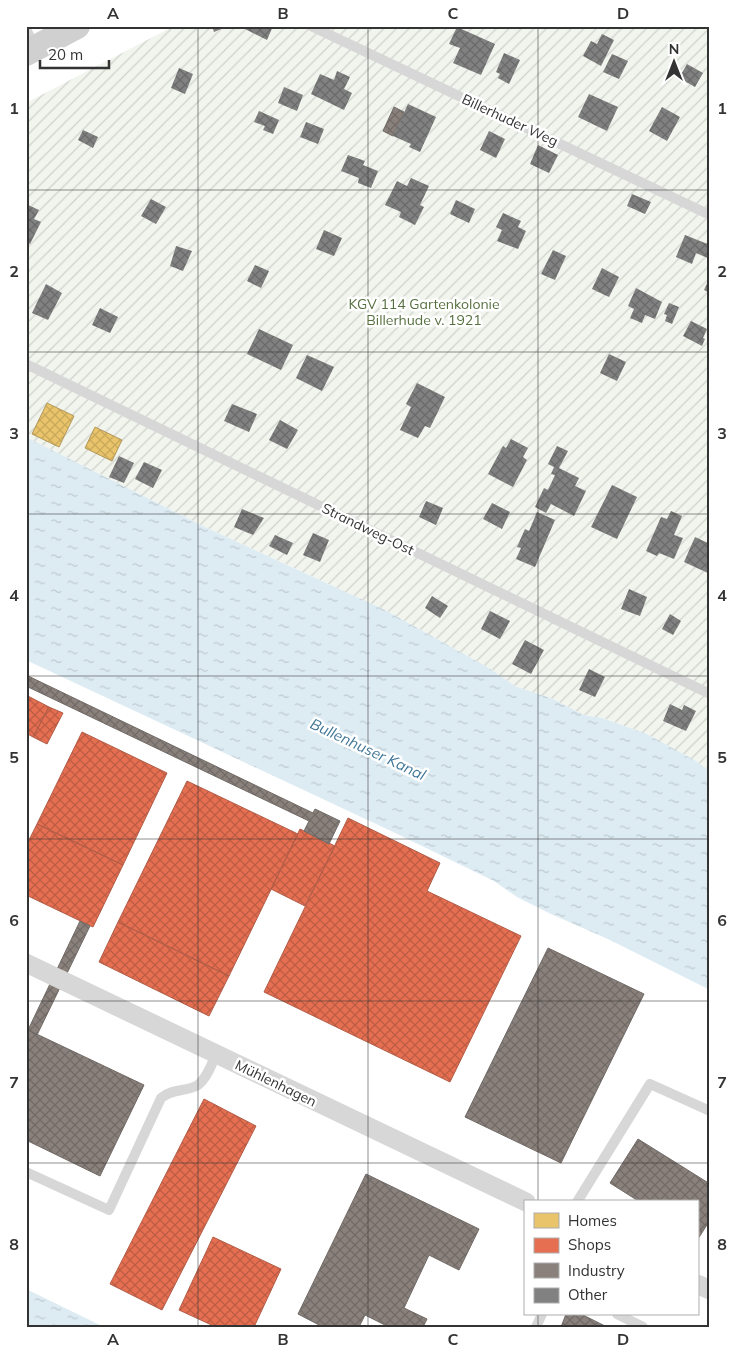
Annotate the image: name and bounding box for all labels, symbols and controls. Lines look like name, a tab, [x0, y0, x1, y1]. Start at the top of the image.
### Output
text: A	[107, 3, 119, 23]
text: B	[277, 3, 289, 23]
text: C	[448, 3, 459, 23]
text: D	[617, 3, 629, 23]
scale bar	[40, 38, 109, 70]
north arrow	[648, 38, 698, 88]
text: N	[669, 40, 679, 58]
text: 20 m	[48, 45, 83, 64]
street label: Billerhuder Weg	[459, 90, 561, 150]
text: 1	[9, 98, 19, 118]
text: 1	[717, 98, 727, 118]
text: 2	[9, 261, 19, 281]
text: 2	[717, 261, 727, 281]
park label: KGV 114 Gartenkolonie Billerhude v. 1921	[348, 295, 500, 329]
text: 3	[9, 423, 19, 443]
text: 3	[717, 423, 727, 443]
street label: Strandweg-Ost	[319, 499, 417, 559]
text: 4	[9, 585, 19, 605]
text: 4	[717, 585, 727, 605]
water label: Bullenhuser Kanal	[307, 714, 429, 784]
text: 5	[9, 747, 19, 767]
text: 5	[717, 747, 727, 767]
text: 6	[9, 910, 19, 930]
text: 6	[717, 910, 727, 930]
street label: Mühlenhagen	[232, 1056, 320, 1110]
text: 7	[9, 1072, 19, 1092]
text: 7	[717, 1072, 727, 1092]
legend	[524, 1200, 698, 1316]
text: Homes	[568, 1211, 617, 1230]
text: 8	[9, 1234, 19, 1254]
text: 8	[717, 1234, 727, 1254]
text: Shops	[568, 1235, 611, 1254]
text: Industry	[568, 1261, 625, 1280]
text: Other	[568, 1285, 608, 1304]
text: A	[107, 1329, 119, 1349]
text: B	[277, 1329, 289, 1349]
text: C	[448, 1329, 459, 1349]
text: D	[617, 1329, 629, 1349]

